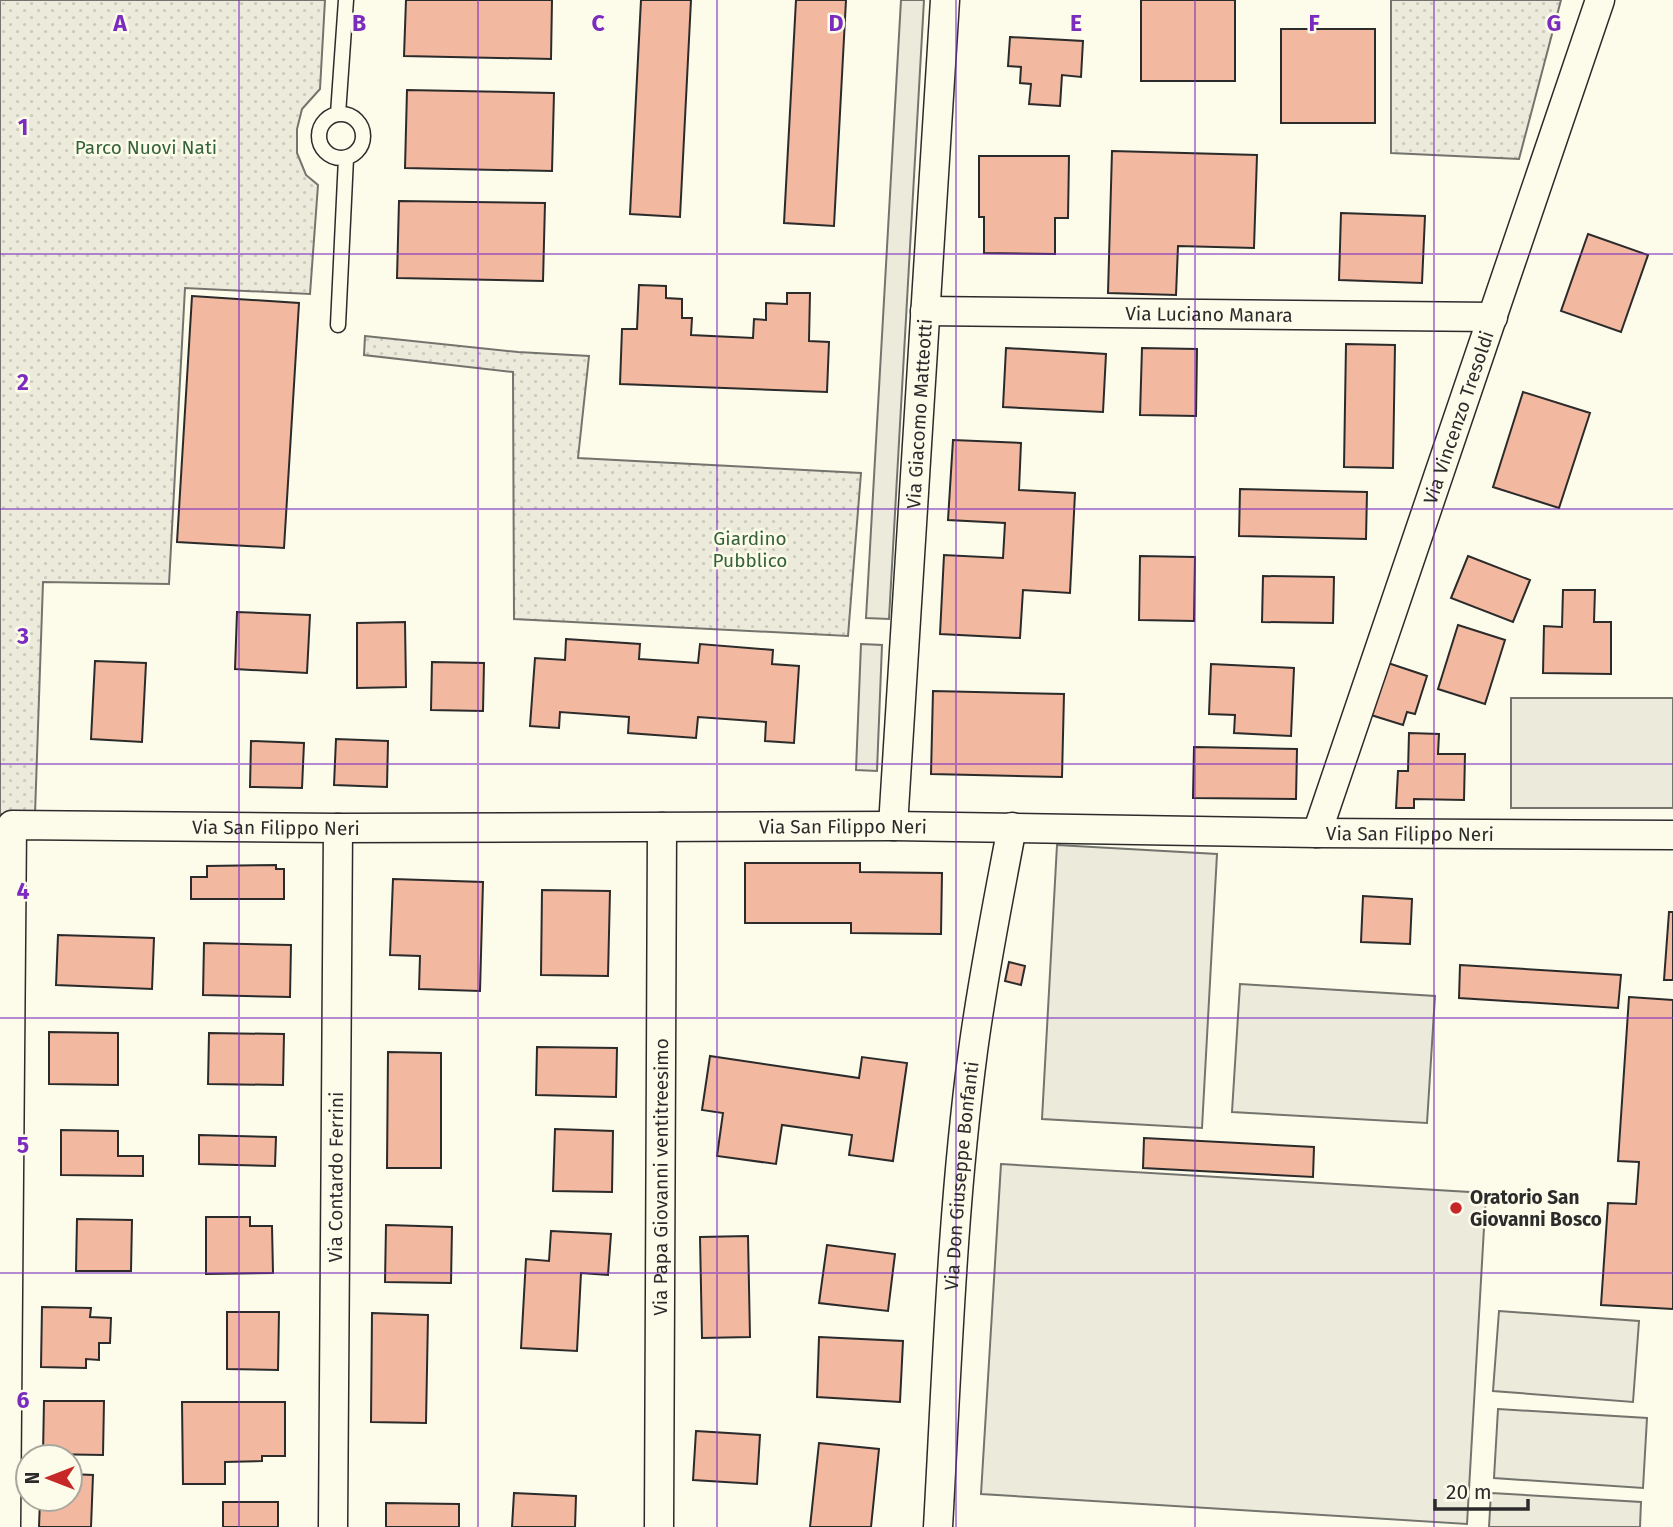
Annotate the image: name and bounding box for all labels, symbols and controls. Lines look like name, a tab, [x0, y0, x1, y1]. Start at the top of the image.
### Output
text: A	[112, 9, 127, 37]
text: B	[352, 9, 366, 37]
text: C	[591, 9, 605, 37]
text: D	[829, 9, 844, 37]
text: E	[1070, 9, 1082, 37]
text: F	[1308, 9, 1320, 37]
text: G	[1547, 9, 1561, 37]
text: 1	[18, 113, 28, 141]
park label: Parco Nuovi Nati	[75, 136, 217, 159]
street label: Via Luciano Manara	[1125, 302, 1293, 326]
street label: Via Giacomo Matteotti	[901, 318, 936, 510]
street label: Via Vincenzo Tresoldi	[1418, 328, 1498, 507]
text: 2	[17, 368, 29, 396]
park label: Giardino Pubblico	[713, 527, 787, 572]
text: 3	[16, 622, 29, 650]
street label: Via San Filippo Neri	[759, 814, 927, 838]
street label: Via San Filippo Neri	[192, 815, 360, 840]
street label: Via San Filippo Neri	[1326, 822, 1494, 845]
text: 4	[17, 877, 30, 905]
street label: Via Papa Giovanni ventitreesimo	[648, 1038, 673, 1316]
street label: Via Don Giuseppe Bonfanti	[939, 1060, 983, 1291]
street label: Via Contardo Ferrini	[323, 1092, 348, 1262]
text: 5	[17, 1131, 29, 1159]
place label: Oratorio San Giovanni Bosco	[1470, 1186, 1602, 1231]
marker: Oratorio San Giovanni Bosco	[1448, 1200, 1464, 1216]
text: 6	[17, 1386, 30, 1414]
north arrow	[14, 1443, 84, 1513]
scale bar	[1435, 1468, 1528, 1512]
text: N	[21, 1472, 44, 1484]
text: 20 m	[1446, 1479, 1492, 1505]

